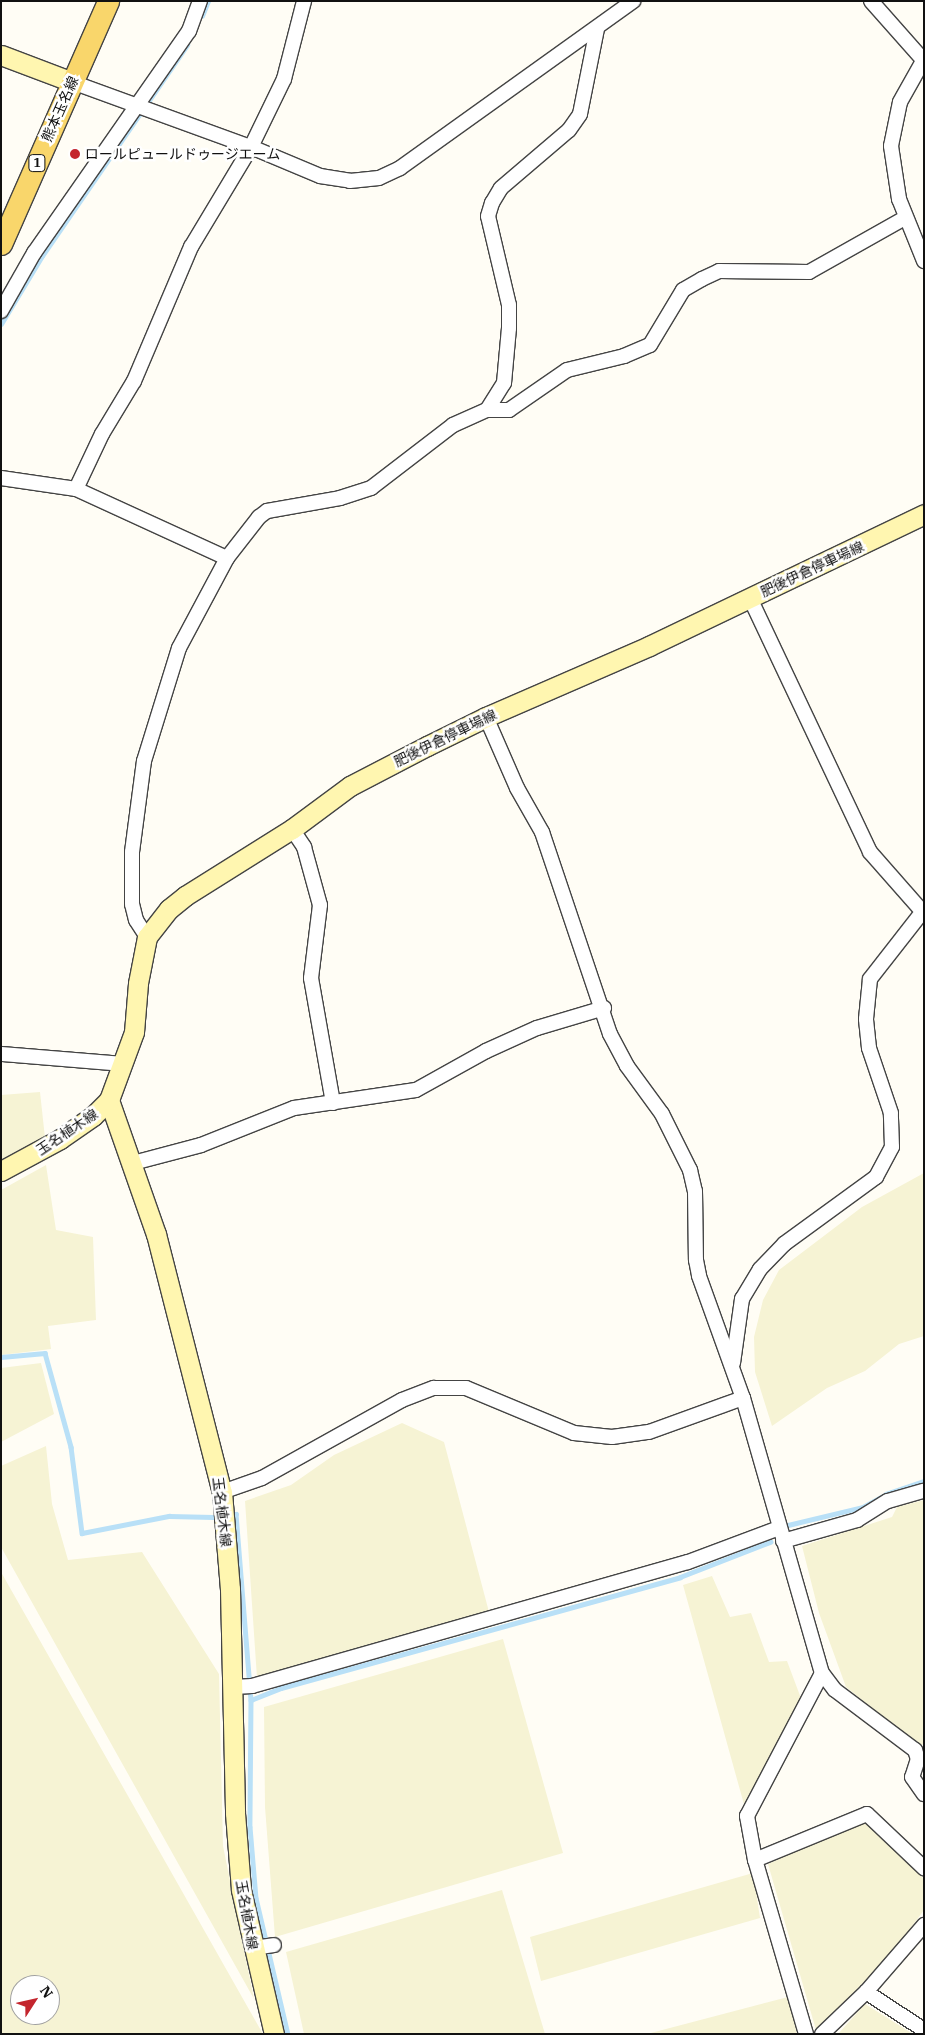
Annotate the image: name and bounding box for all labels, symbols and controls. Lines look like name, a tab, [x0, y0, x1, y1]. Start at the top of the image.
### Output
street label: 熊本玉名線	[38, 74, 82, 144]
place label: ロールピュールドゥージエーム	[85, 146, 281, 162]
marker: ロールピュールドゥージエーム	[69, 148, 81, 160]
road number: 1	[28, 154, 46, 172]
street label: 肥後伊倉停車場線	[758, 538, 866, 600]
street label: 肥後伊倉停車場線	[391, 706, 499, 770]
street label: 玉名植木線	[33, 1105, 101, 1159]
street label: 玉名植木線	[209, 1476, 235, 1548]
street label: 玉名植木線	[233, 1879, 261, 1951]
north arrow	[10, 1975, 60, 2025]
text: N	[36, 1982, 57, 2002]

